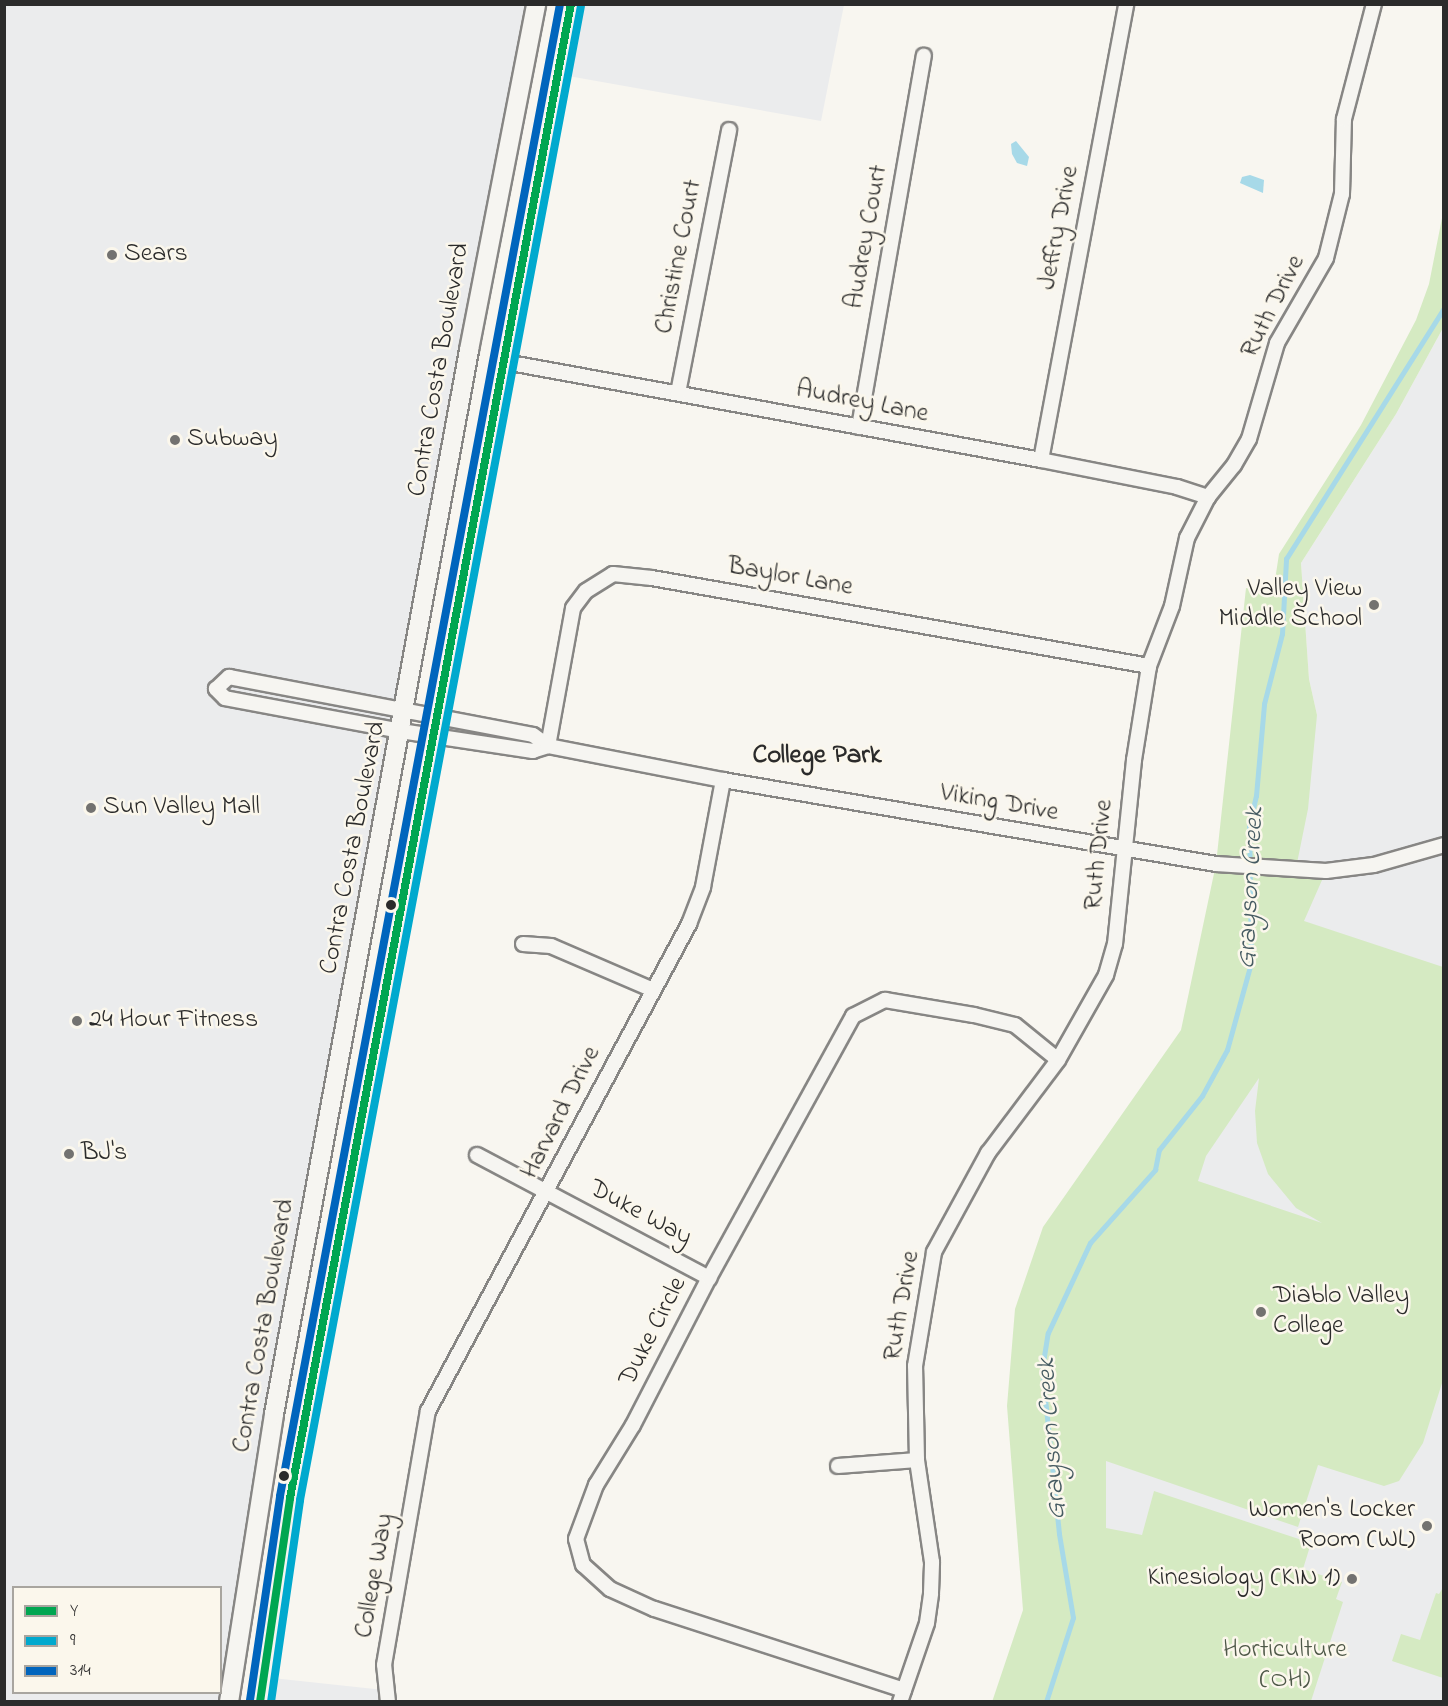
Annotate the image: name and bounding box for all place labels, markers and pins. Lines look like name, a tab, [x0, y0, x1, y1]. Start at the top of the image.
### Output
place label: Sears	[124, 239, 188, 271]
marker: Sears	[105, 248, 119, 262]
place label: Subway	[187, 424, 278, 456]
marker: Subway	[168, 433, 182, 447]
place label: Valley View Middle School	[1219, 574, 1362, 636]
marker: Valley View Middle School	[1367, 598, 1381, 612]
place label: Sun Valley Mall	[103, 792, 260, 824]
marker: Sun Valley Mall	[84, 801, 98, 815]
unlabelled marker	[385, 899, 397, 911]
place label: 24 Hour Fitness	[89, 1005, 258, 1037]
marker: 24 Hour Fitness	[70, 1014, 84, 1028]
place label: BJ's	[81, 1138, 127, 1170]
marker: BJ's	[62, 1147, 76, 1161]
place label: Diablo Valley College	[1273, 1281, 1409, 1342]
marker: Diablo Valley College	[1254, 1305, 1268, 1319]
unlabelled marker	[278, 1470, 290, 1482]
place label: Women's Locker Room (WL)	[1248, 1495, 1415, 1556]
marker: Women's Locker Room (WL)	[1420, 1519, 1434, 1533]
place label: Kinesiology (KIN 1)	[1147, 1563, 1340, 1595]
marker: Kinesiology (KIN 1)	[1345, 1572, 1359, 1586]

